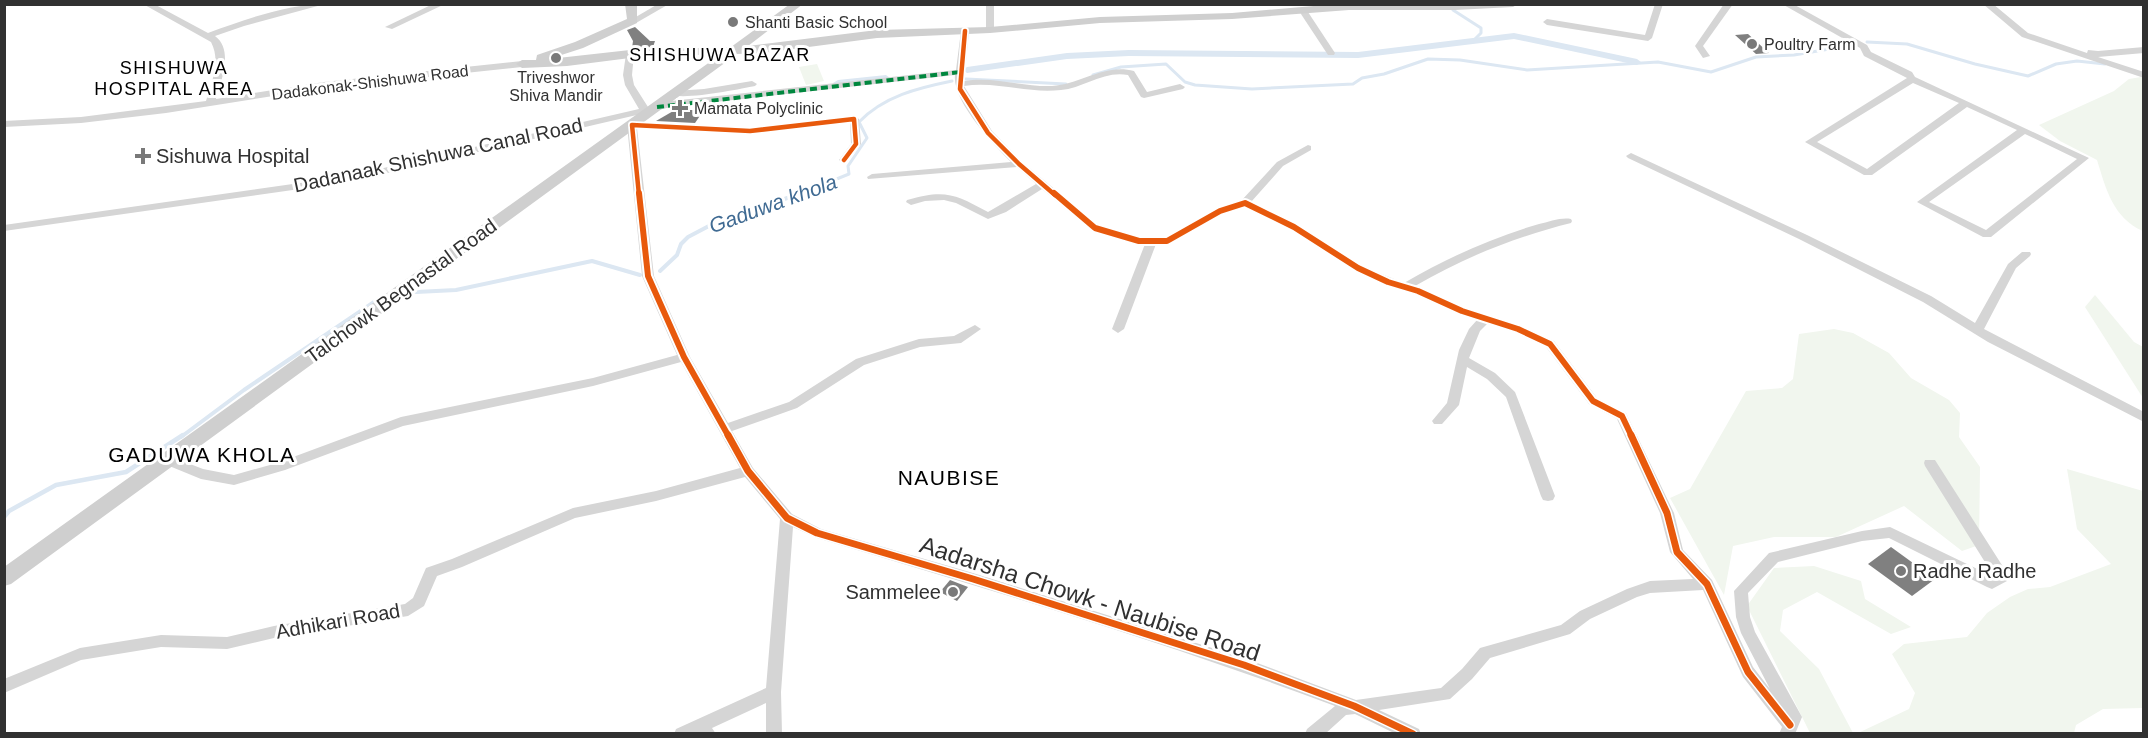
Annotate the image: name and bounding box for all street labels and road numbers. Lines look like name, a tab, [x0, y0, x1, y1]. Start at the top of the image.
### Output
street label: Dadakonak-Shishuwa Road	[271, 62, 470, 103]
street label: Dadanaak Shishuwa Canal Road	[292, 114, 584, 196]
street label: Talchowk Begnastal Road	[301, 214, 501, 368]
street label: Aadarsha Chowk - Naubise Road	[917, 531, 1264, 666]
street label: Adhikari Road	[274, 599, 402, 643]

